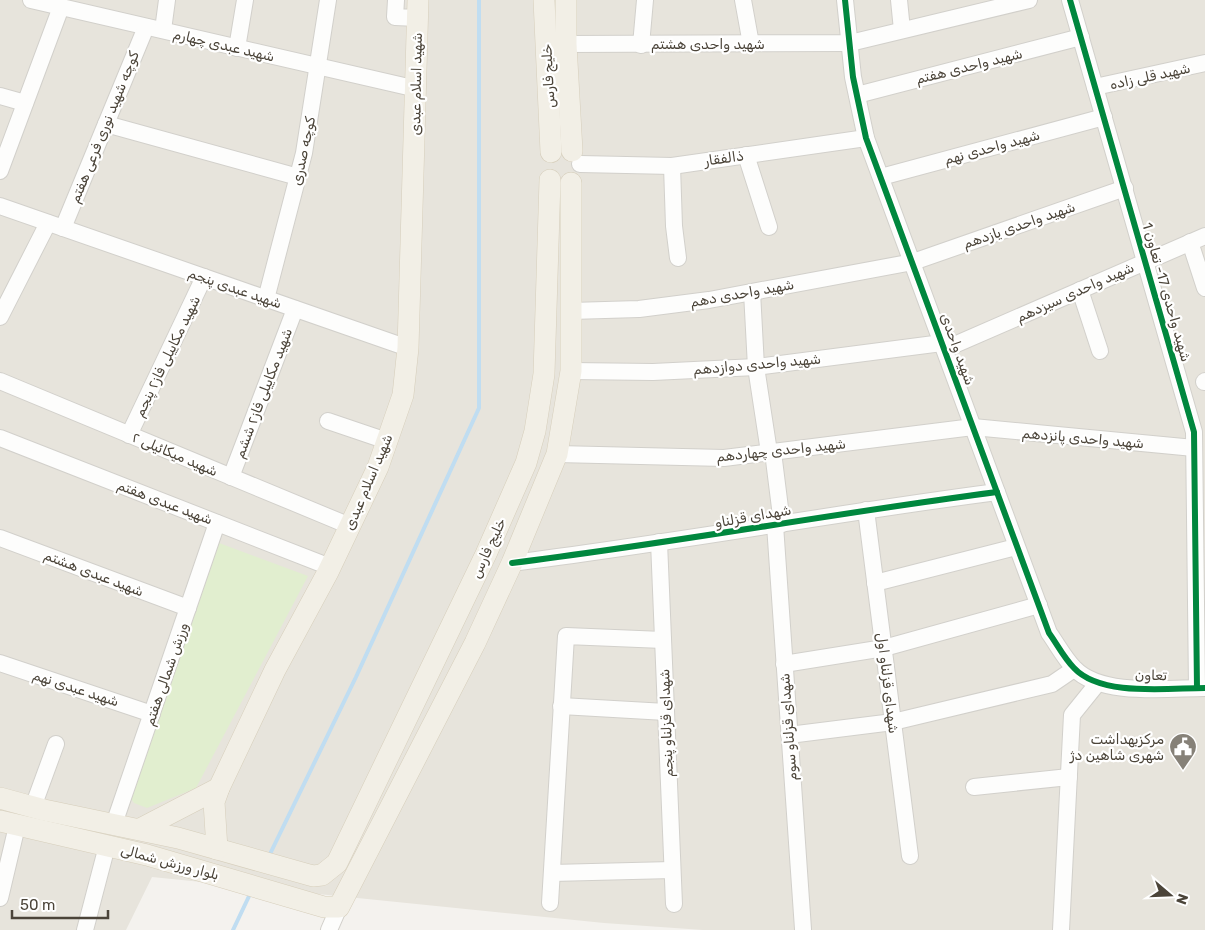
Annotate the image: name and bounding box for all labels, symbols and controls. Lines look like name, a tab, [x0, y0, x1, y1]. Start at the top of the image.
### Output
street label: شهید عبدی چهارم	[171, 26, 276, 66]
street label: شهید اسلام عبدی	[407, 32, 427, 136]
street label: شهید واحدی هشتم	[651, 36, 765, 53]
street label: خلیج فارس	[538, 43, 561, 109]
street label: شهید واحدی هفتم	[914, 45, 1024, 88]
street label: کوچه شهید نوری فرعی هفتم	[66, 48, 143, 206]
street label: شهید قلی زاده	[1108, 60, 1192, 93]
street label: کوچه صدری	[288, 114, 319, 187]
street label: شهید واحدی نهم	[942, 127, 1042, 168]
street label: ذالفقار	[702, 147, 745, 170]
street label: شهید واحدی یازدهم	[961, 198, 1077, 253]
street label: شهید واحدی 17- تعاون 1	[1139, 221, 1195, 364]
street label: شهید واحدی سیزدهم	[1014, 259, 1137, 326]
street label: شهید عبدی پنجم	[186, 265, 284, 313]
street label: شهید واحدی دهم	[689, 276, 795, 311]
street label: شهید مکاییلی فاز۲ پنجم	[131, 293, 205, 420]
street label: شهید واحدی	[937, 311, 978, 387]
street label: شهید مکاییلی فاز۲ ششم	[231, 326, 296, 461]
street label: شهید واحدی دوازدهم	[692, 350, 822, 379]
street label: شهید واحدی پانزدهم	[1021, 425, 1145, 453]
street label: شهید میکائیلی ۲	[129, 429, 220, 480]
street label: شهید اسلام عبدی	[341, 432, 397, 533]
street label: شهید واحدی چهاردهم	[715, 435, 847, 466]
street label: شهید عبدی هفتم	[115, 476, 215, 528]
street label: شهدای قزلناو	[714, 501, 793, 532]
street label: خلیج فارس	[467, 515, 512, 582]
street label: شهید عبدی هشتم	[42, 547, 146, 600]
street label: ورزش شمالی هفتم	[141, 620, 192, 728]
street label: شهدای قزلناو اول	[873, 632, 902, 735]
street label: شهید عبدی نهم	[31, 667, 121, 710]
street label: تعاون	[1135, 667, 1168, 684]
street label: شهدای قزلناو پنجم	[656, 668, 678, 778]
street label: شهدای قزلناو سوم	[776, 673, 802, 781]
place label: مرکزبهداشت شهری شاهین دژ	[1069, 731, 1164, 764]
public building icon: مرکزبهداشت شهری شاهین دژ	[1168, 732, 1198, 771]
street label: بلوار ورزش شمالی	[119, 841, 221, 884]
north arrow	[1145, 870, 1195, 920]
scale bar	[12, 888, 109, 920]
text: N	[1172, 892, 1191, 907]
text: 50 m	[20, 896, 55, 914]

